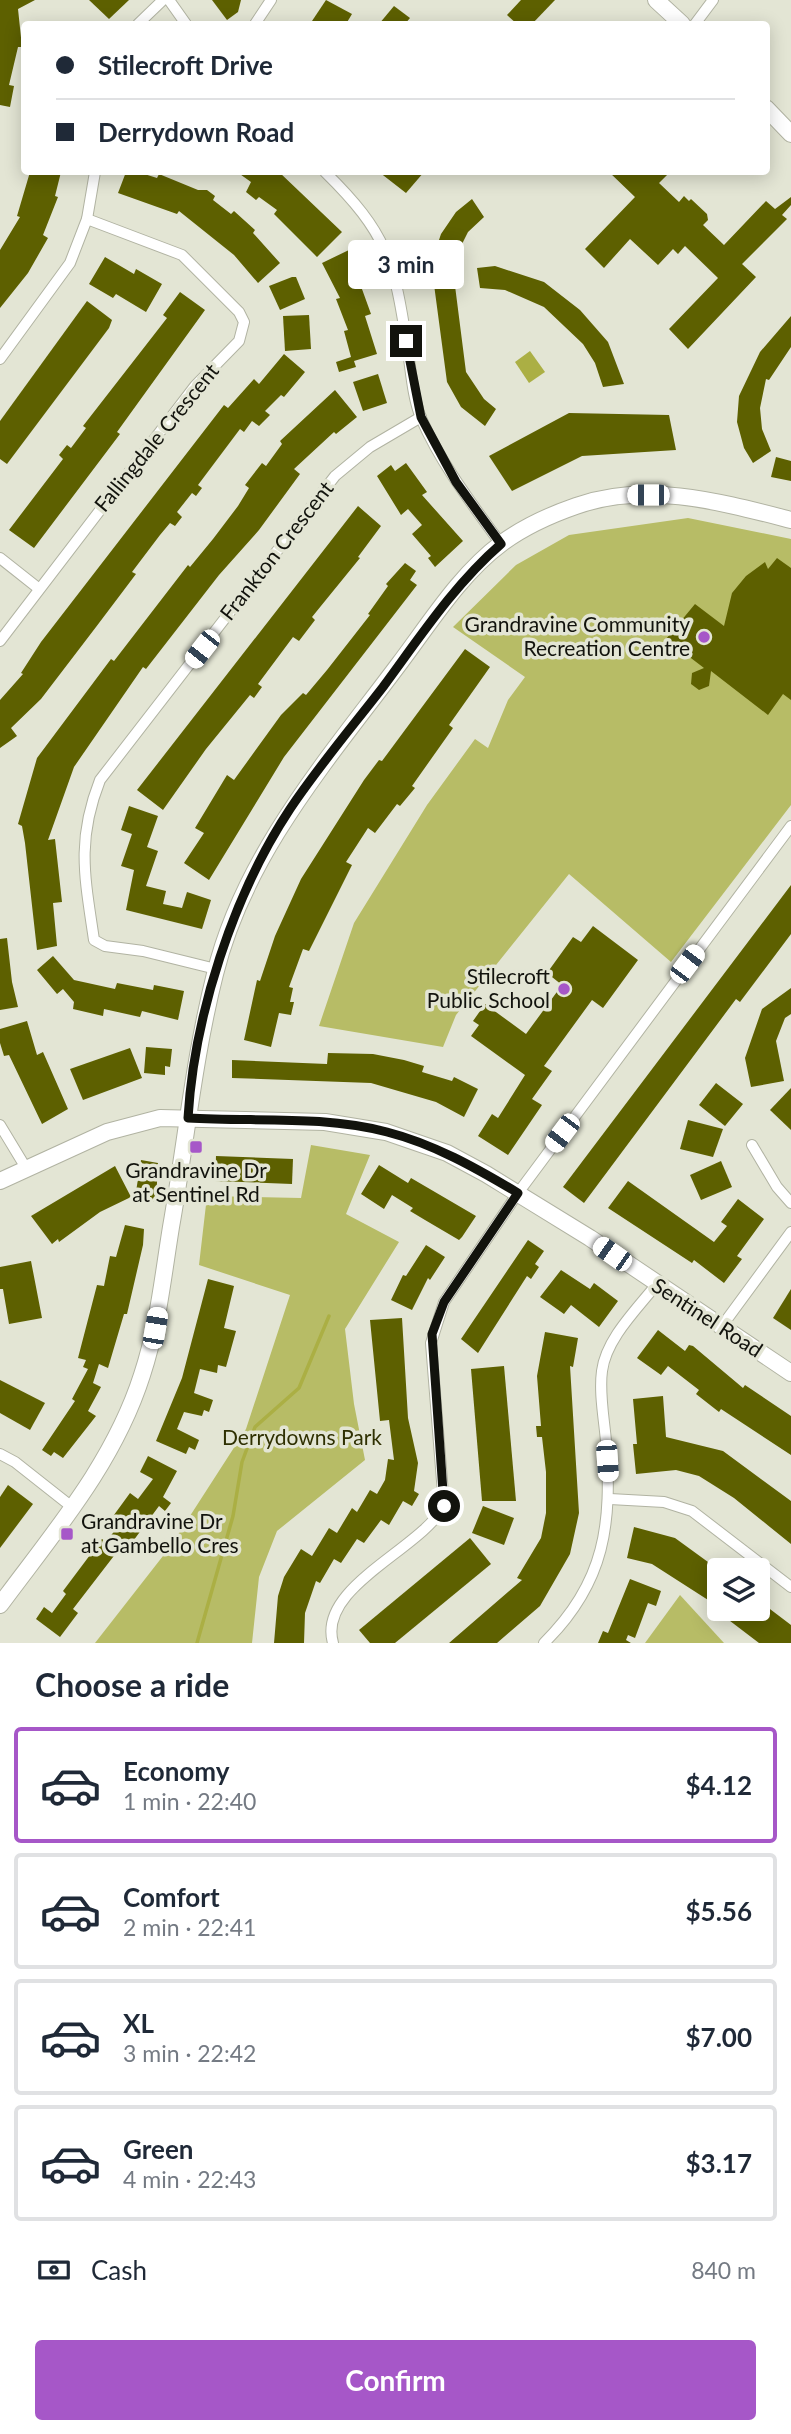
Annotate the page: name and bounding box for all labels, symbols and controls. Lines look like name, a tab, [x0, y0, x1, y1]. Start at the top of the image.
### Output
text: Stilecroft Drive	[98, 49, 273, 81]
text: Derrydown Road	[98, 116, 294, 148]
callout: 3 min	[348, 240, 464, 288]
text: 3 min	[377, 250, 435, 278]
route end	[390, 325, 422, 357]
street label: Fallingdale Crescent	[88, 358, 224, 516]
street label: Frankton Crescent	[214, 475, 338, 624]
car	[628, 485, 670, 506]
place label: Grandravine Community Recreation Centre	[465, 611, 690, 660]
car	[181, 626, 224, 672]
marker: Grandravine Community Recreation Centre	[696, 629, 712, 645]
car	[666, 941, 709, 987]
place label: Stilecroft Public School	[427, 963, 551, 1012]
marker: Stilecroft Public School	[556, 981, 572, 997]
car	[541, 1110, 584, 1156]
marker: Grandravine Dr at Sentinel Rd	[188, 1139, 204, 1155]
place label: Grandravine Dr at Sentinel Rd	[125, 1157, 267, 1206]
car	[589, 1233, 636, 1275]
street label: Sentinel Road	[648, 1272, 768, 1362]
car	[142, 1305, 169, 1351]
park label: Derrydowns Park	[222, 1424, 382, 1449]
car	[596, 1439, 619, 1483]
route start	[428, 1490, 460, 1522]
place label: Grandravine Dr at Gambello Cres	[81, 1508, 239, 1557]
marker: Grandravine Dr at Gambello Cres	[59, 1526, 75, 1542]
map controls	[707, 1558, 770, 1621]
button: layers	[707, 1558, 770, 1621]
text: Choose a ride	[35, 1665, 229, 1704]
icon: car	[39, 1754, 102, 1817]
text: Economy	[123, 1755, 229, 1787]
text: $4.12	[686, 1769, 752, 1801]
text: 1 min · 22:40	[123, 1787, 256, 1815]
icon: car	[39, 1880, 102, 1943]
text: Comfort	[123, 1881, 220, 1913]
text: $5.56	[686, 1895, 752, 1927]
text: 2 min · 22:41	[123, 1913, 256, 1941]
icon: car	[39, 2006, 102, 2069]
text: XL	[123, 2007, 154, 2039]
text: $7.00	[686, 2021, 752, 2053]
text: 3 min · 22:42	[123, 2039, 256, 2067]
icon: car	[39, 2132, 102, 2195]
text: Green	[123, 2133, 193, 2165]
text: $3.17	[686, 2147, 752, 2179]
text: 4 min · 22:43	[123, 2165, 256, 2193]
icon: cash	[35, 2251, 73, 2289]
text: Cash	[91, 2254, 147, 2286]
text: 840 m	[691, 2256, 756, 2284]
button: Confirm	[35, 2340, 756, 2420]

